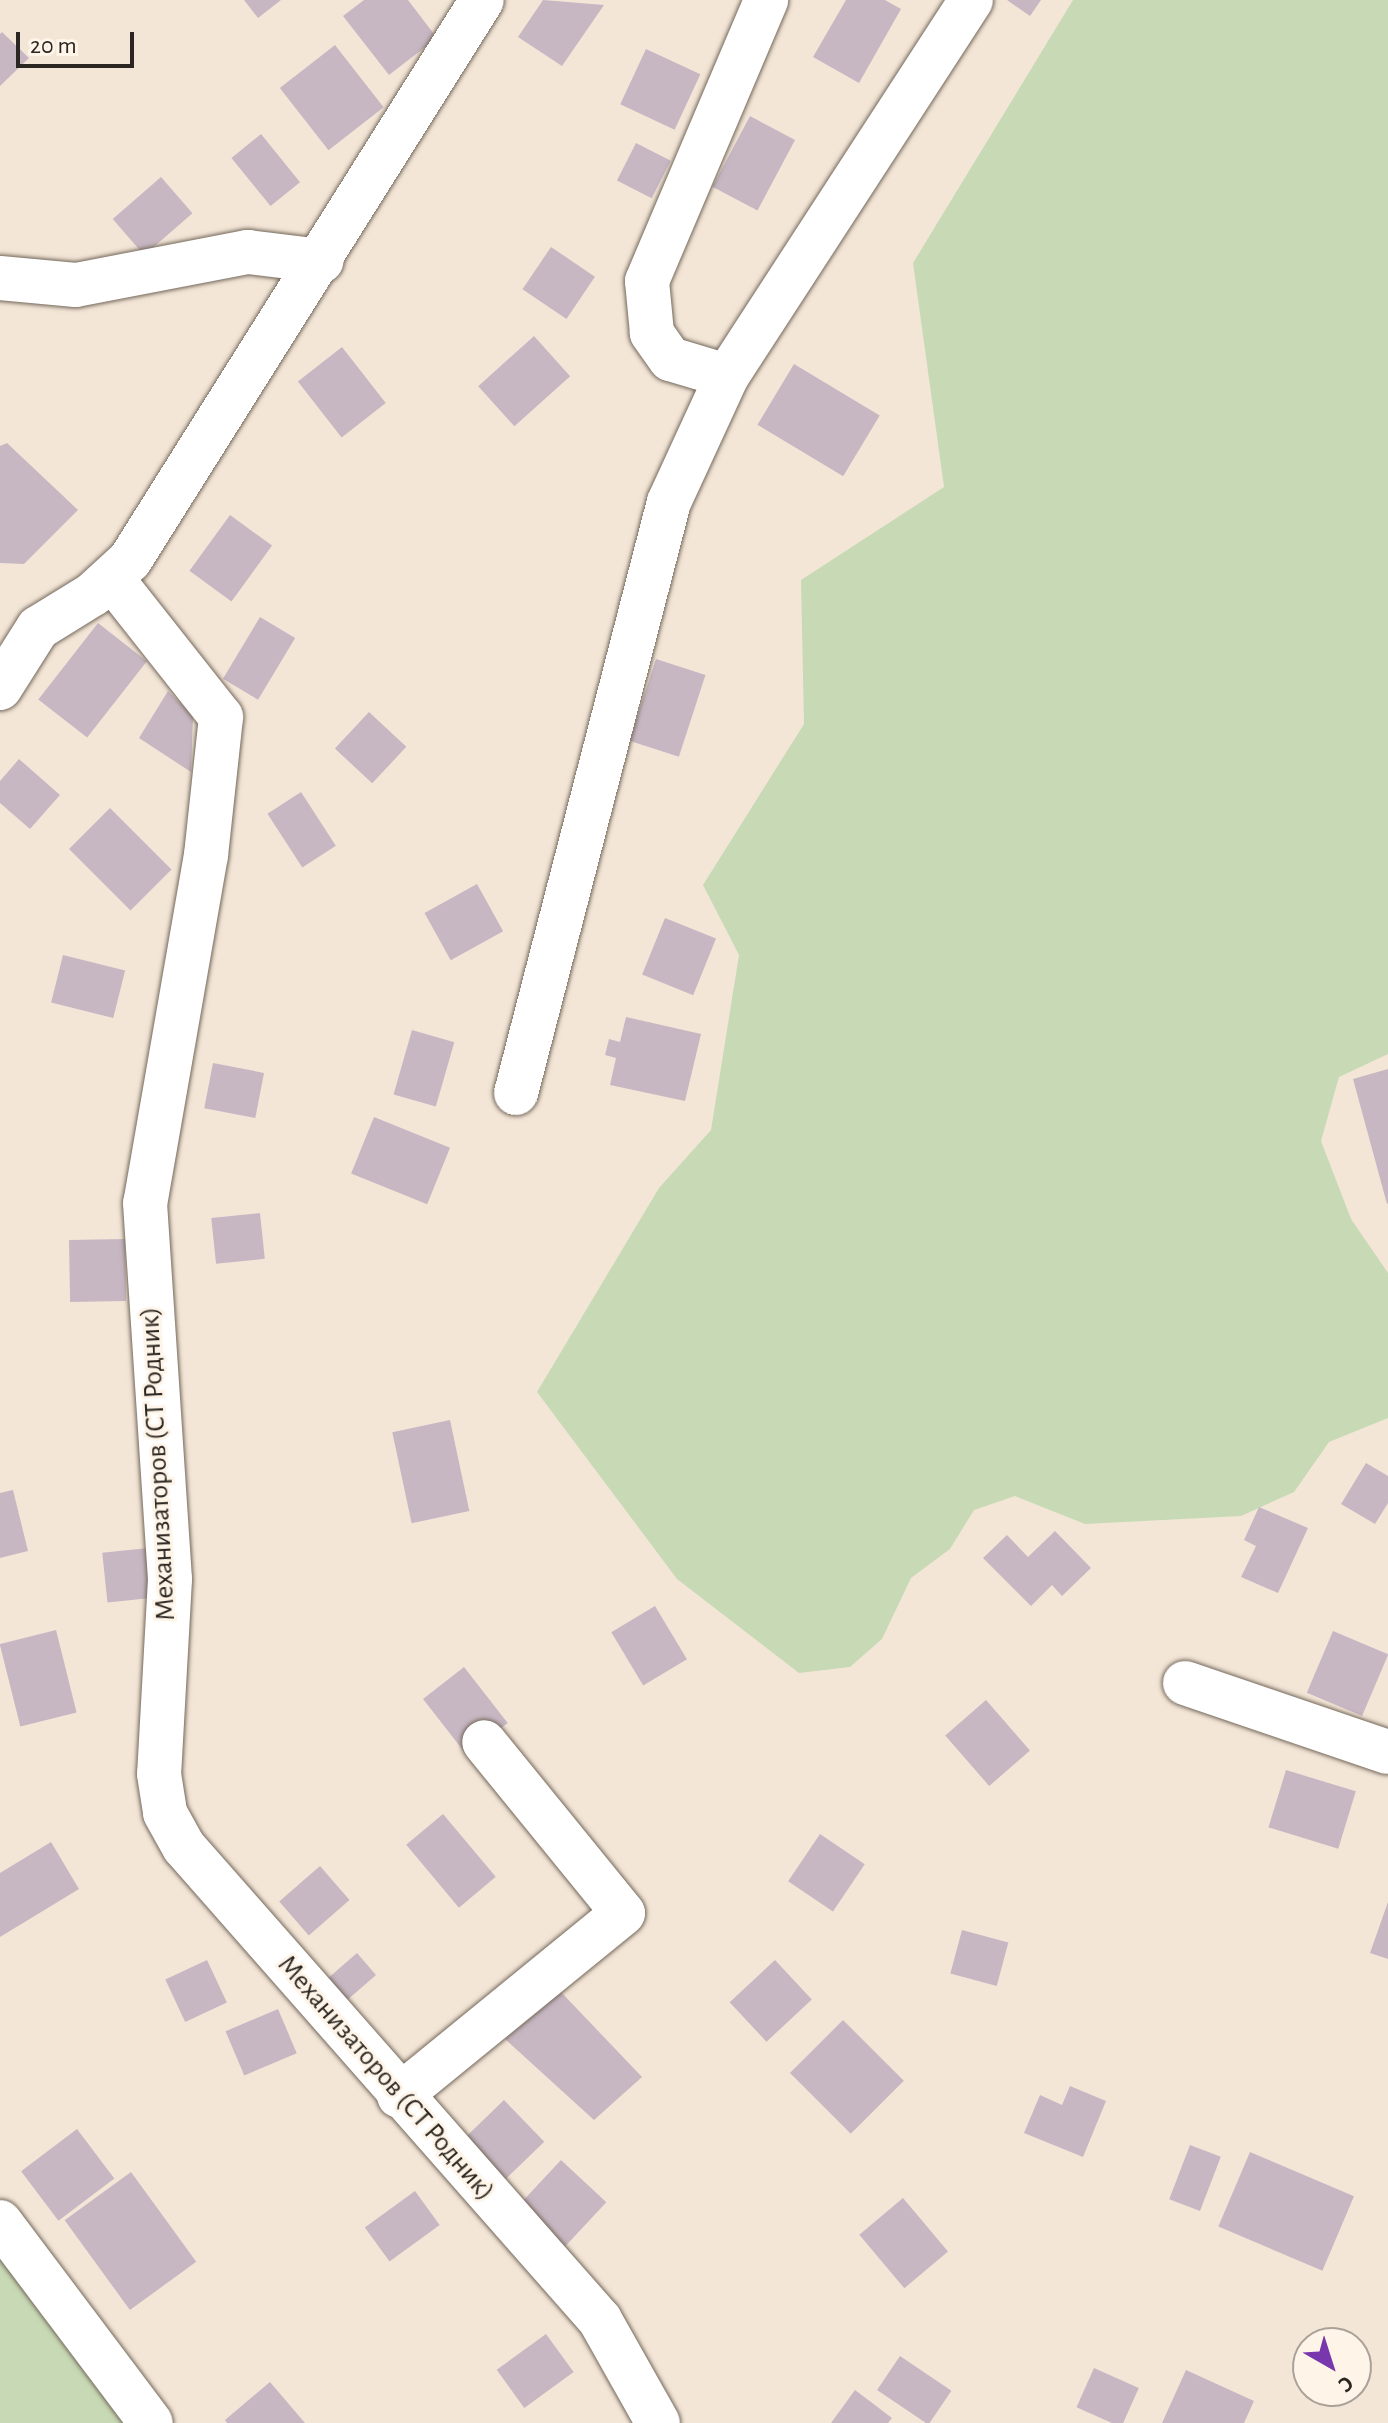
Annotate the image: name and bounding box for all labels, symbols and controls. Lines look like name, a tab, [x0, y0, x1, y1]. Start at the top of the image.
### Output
scale bar	[20, 16, 138, 66]
text: 20 m	[30, 34, 77, 58]
street label: Механизаторов (СТ Родник)	[133, 1306, 183, 1622]
street label: Механизаторов (СТ Родник)	[270, 1948, 502, 2208]
north arrow	[1292, 2327, 1372, 2407]
text: С	[1334, 2372, 1358, 2396]

